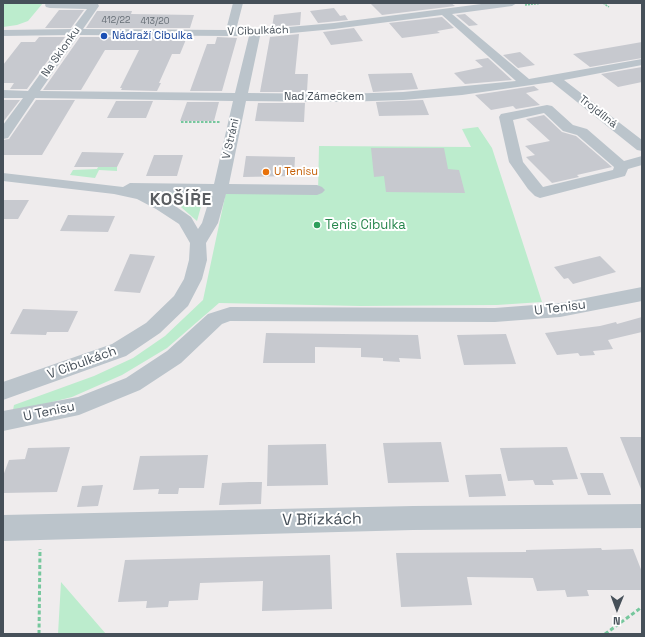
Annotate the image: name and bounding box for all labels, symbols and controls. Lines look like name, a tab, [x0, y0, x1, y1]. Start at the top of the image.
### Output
house number: 412/22	[102, 16, 130, 26]
house number: 413/20	[140, 17, 170, 27]
street label: V Cibulkách	[227, 23, 289, 39]
street label: Na Sklonku	[39, 24, 83, 80]
place label: Nádraží Cibulka	[112, 29, 192, 43]
marker: Nádraží Cibulka	[99, 31, 109, 41]
street label: Nad Zámečkem	[284, 90, 364, 104]
street label: Trojdílná	[576, 93, 620, 131]
street label: V Stráni	[220, 117, 242, 161]
place label: U Tenisu	[274, 165, 318, 179]
marker: U Tenisu	[261, 167, 271, 177]
district label: KOŠÍŘE	[150, 190, 212, 210]
place label: Tenis Cibulka	[325, 217, 406, 233]
marker: Tenis Cibulka	[312, 220, 322, 230]
street label: U Tenisu	[533, 297, 587, 319]
street label: V Cibulkách	[45, 343, 119, 383]
street label: U Tenisu	[22, 399, 76, 425]
street label: V Břízkách	[282, 510, 362, 530]
north arrow	[597, 589, 637, 629]
text: N	[613, 614, 621, 628]

